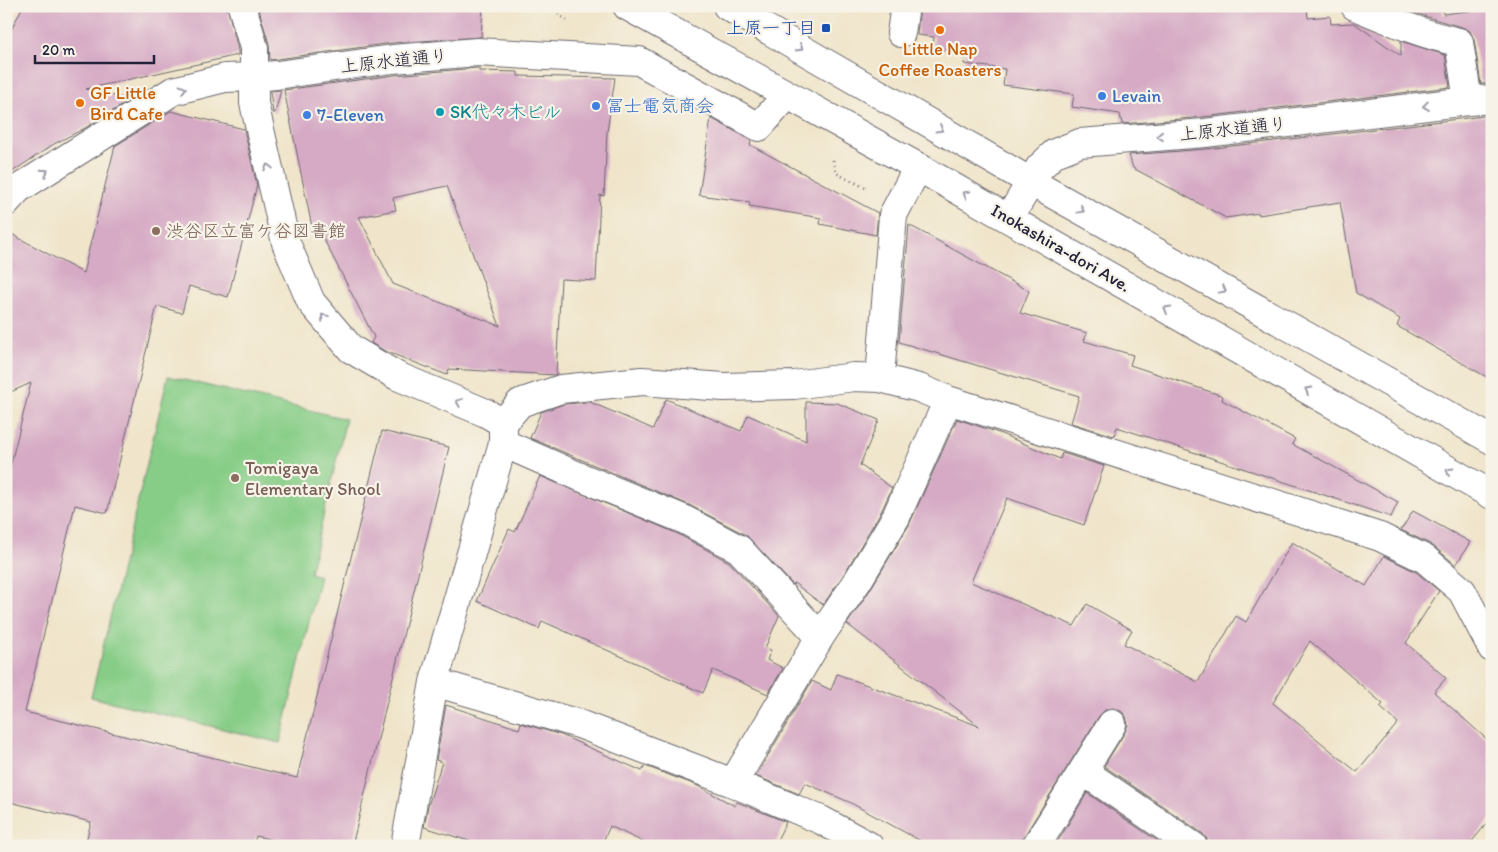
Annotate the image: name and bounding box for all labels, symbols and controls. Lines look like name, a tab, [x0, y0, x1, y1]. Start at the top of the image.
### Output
place label: 上原一丁目	[726, 17, 816, 39]
marker: 上原一丁目	[820, 22, 832, 34]
marker: Little Nap Coffee Roasters	[934, 24, 946, 36]
scale bar	[35, 32, 154, 64]
place label: Little Nap Coffee Roasters	[879, 38, 1001, 81]
text: 20 m	[42, 41, 76, 59]
one-way arrow	[794, 42, 803, 52]
street label: 上原水道通り	[339, 44, 449, 78]
place label: GF Little Bird Cafe	[90, 82, 163, 125]
one-way arrow	[179, 84, 187, 94]
place label: Levain	[1112, 85, 1161, 107]
marker: Levain	[1096, 90, 1108, 102]
place label: 冨士電気商会	[606, 95, 714, 117]
marker: GF Little Bird Cafe	[74, 97, 86, 109]
marker: 冨士電気商会	[590, 100, 602, 112]
one-way arrow	[1422, 100, 1430, 111]
place label: SK代々木ビル	[450, 101, 561, 123]
place label: 7-Eleven	[317, 104, 384, 126]
marker: SK代々木ビル	[434, 106, 446, 118]
marker: 7-Eleven	[301, 109, 313, 121]
street label: 上原水道通り	[1178, 112, 1288, 146]
one-way arrow	[935, 123, 944, 133]
one-way arrow	[1156, 131, 1164, 142]
one-way arrow	[263, 163, 274, 171]
one-way arrow	[39, 169, 48, 178]
one-way arrow	[962, 190, 971, 200]
street label: Inokashira-dori Ave.	[987, 199, 1135, 297]
one-way arrow	[1076, 204, 1085, 214]
place label: 渋谷区立富ケ谷図書館	[166, 220, 346, 242]
marker: 渋谷区立富ケ谷図書館	[150, 225, 162, 237]
one-way arrow	[1218, 283, 1227, 293]
one-way arrow	[1164, 305, 1173, 315]
one-way arrow	[321, 314, 330, 323]
one-way arrow	[1305, 386, 1314, 396]
one-way arrow	[456, 398, 464, 408]
place label: Tomigaya Elementary Shool	[245, 457, 381, 500]
one-way arrow	[1446, 467, 1455, 477]
marker: Tomigaya Elementary Shool	[229, 472, 241, 484]

